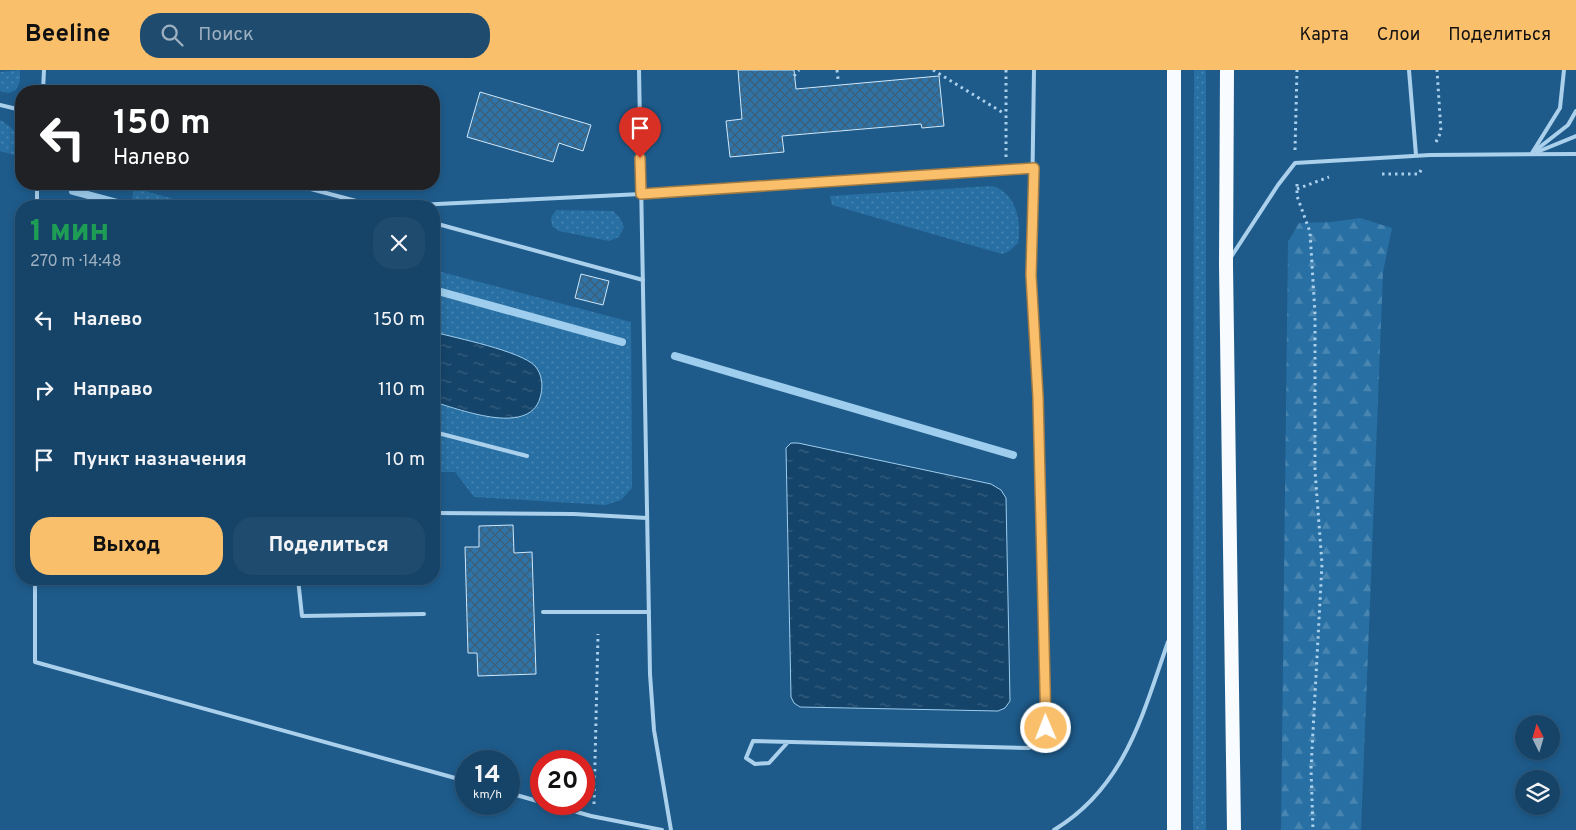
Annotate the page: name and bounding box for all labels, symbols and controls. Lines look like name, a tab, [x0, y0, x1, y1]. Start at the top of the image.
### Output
search box	[140, 13, 490, 58]
text: Beeline	[25, 20, 110, 50]
icon: search	[158, 21, 186, 49]
text: Поиск	[198, 23, 254, 47]
text: Карта	[1299, 24, 1349, 47]
text: Слои	[1377, 24, 1420, 47]
text: Поделиться	[1448, 24, 1551, 47]
text: 150 m	[113, 102, 211, 146]
icon: left	[30, 105, 95, 170]
pin	[619, 107, 661, 158]
icon: arrive	[626, 114, 654, 142]
text: Налево	[113, 145, 190, 172]
text: 1 мин	[30, 214, 109, 251]
button: close	[373, 217, 425, 269]
text: 270 m · 14:48	[30, 252, 122, 272]
icon: left	[30, 306, 58, 334]
text: Налево	[73, 308, 142, 332]
text: 150 m	[373, 308, 425, 332]
icon: right	[30, 376, 58, 404]
text: Направо	[73, 378, 153, 402]
text: 110 m	[378, 378, 425, 402]
icon: arrive	[30, 446, 58, 474]
text: Пункт назначения	[73, 448, 247, 472]
text: 10 m	[385, 448, 425, 472]
button: Выход	[30, 517, 223, 575]
button: Поделиться	[233, 517, 425, 575]
position arrow	[1019, 701, 1071, 753]
north arrow	[1515, 715, 1560, 760]
map controls	[1515, 715, 1560, 815]
speed limit sign: 20	[530, 750, 595, 815]
text: 14	[474, 760, 501, 792]
button: layers	[1515, 770, 1560, 815]
text: km/h	[473, 787, 502, 803]

